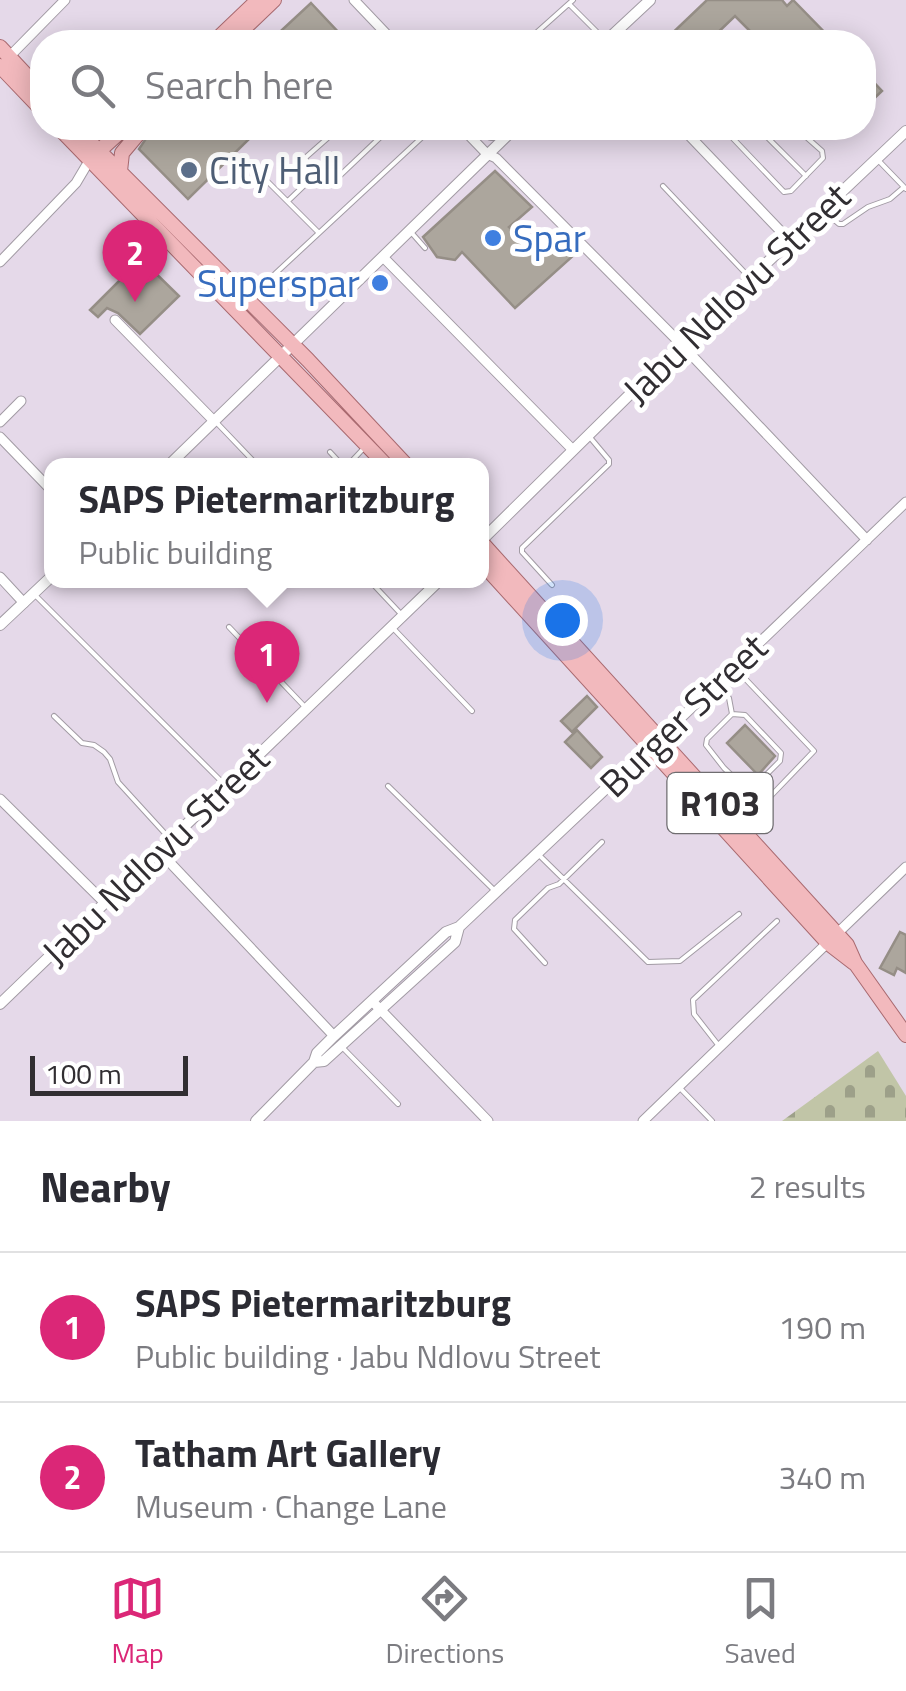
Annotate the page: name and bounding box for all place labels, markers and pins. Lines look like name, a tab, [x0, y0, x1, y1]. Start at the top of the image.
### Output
place label: City Hall	[209, 141, 340, 199]
marker: City Hall	[178, 159, 200, 181]
place label: Spar	[513, 209, 586, 267]
pin: 2	[102, 220, 168, 302]
marker: Spar	[482, 227, 504, 249]
place label: Superspar	[197, 254, 360, 312]
marker: Superspar	[369, 272, 391, 294]
pin: 1	[234, 620, 300, 703]

